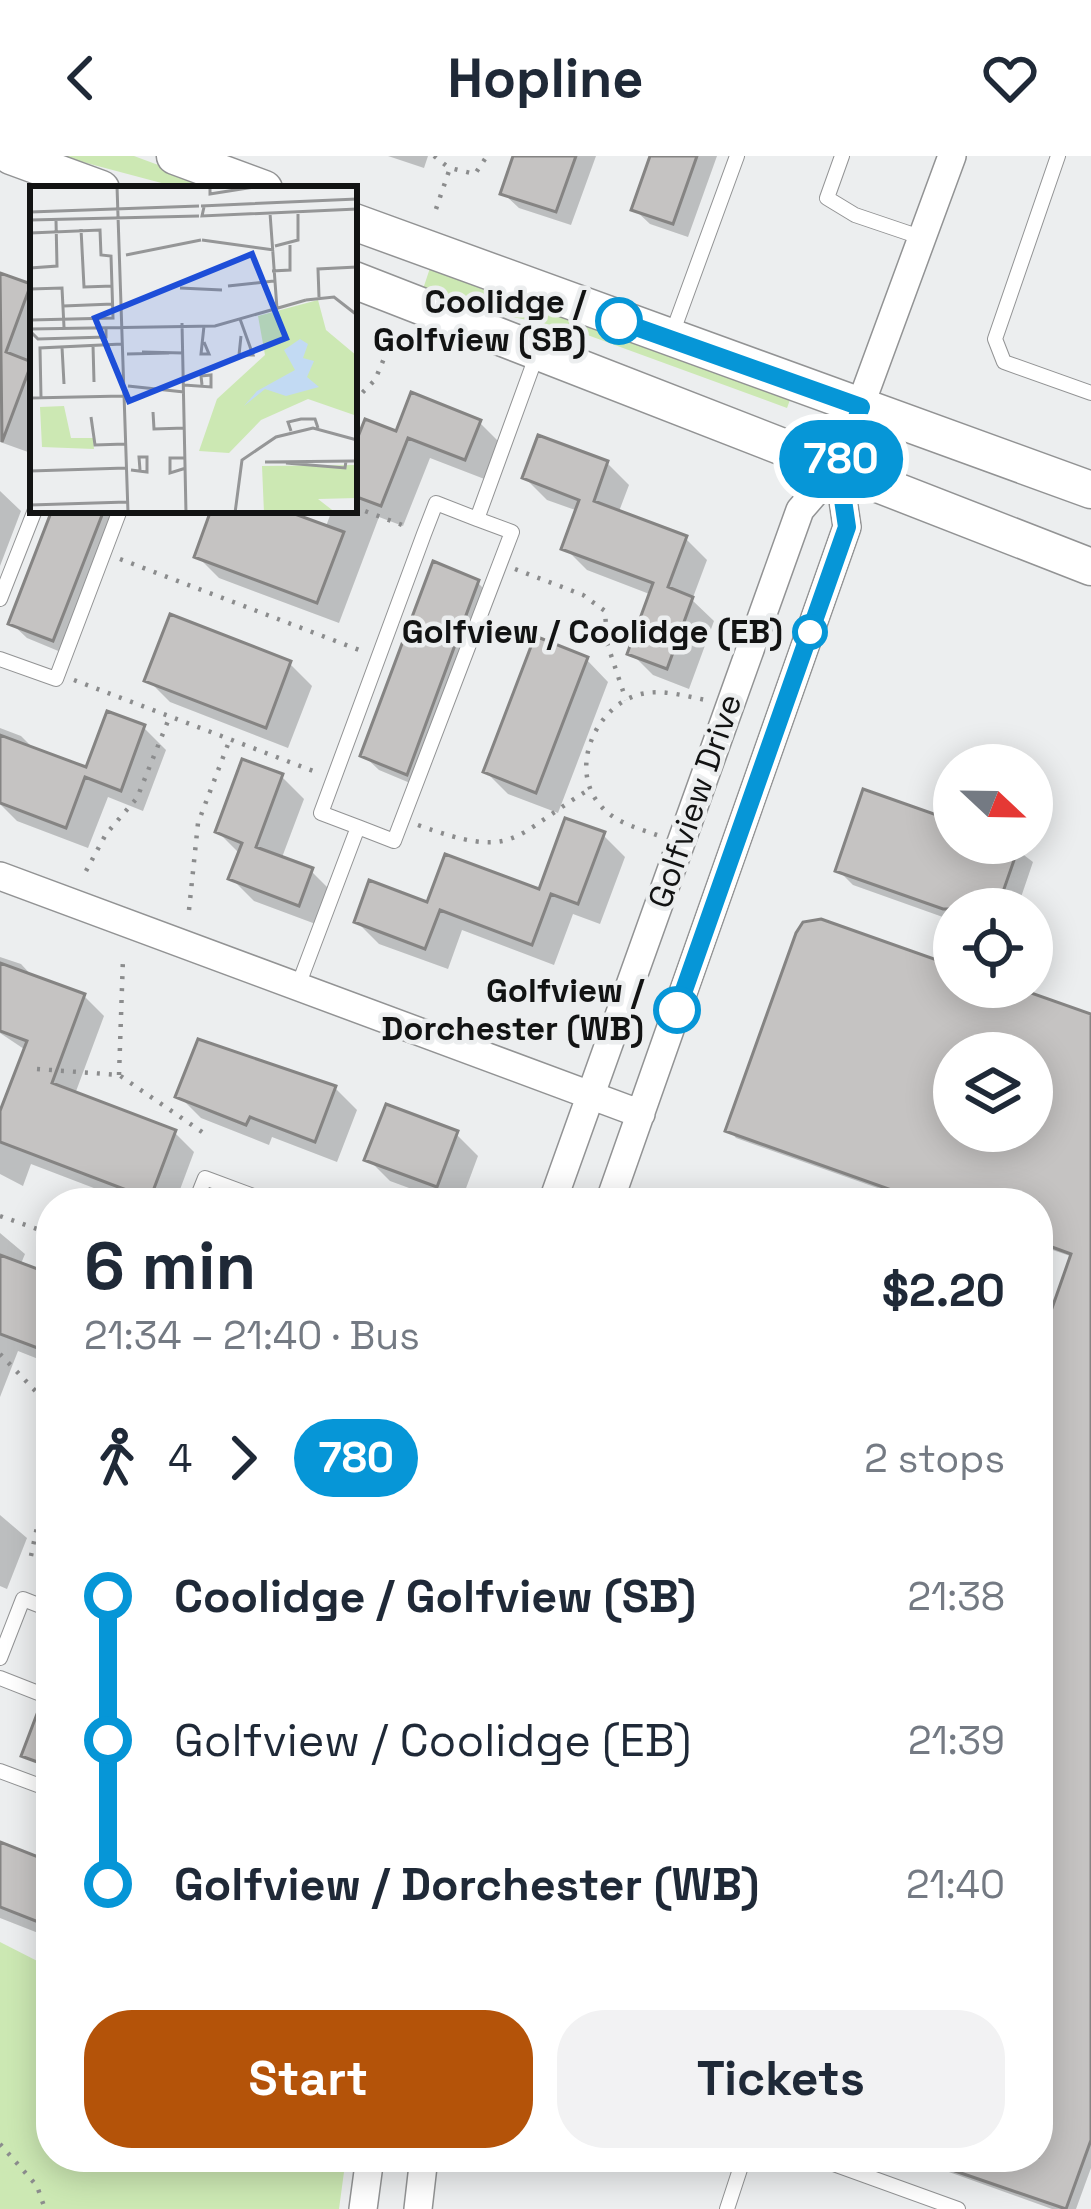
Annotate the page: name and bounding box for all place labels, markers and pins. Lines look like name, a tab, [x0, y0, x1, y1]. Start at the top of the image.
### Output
place label: Coolidge / Golfview (SB)	[373, 281, 587, 361]
marker: Coolidge / Golfview (SB)	[597, 299, 641, 343]
place label: Golfview / Coolidge (EB)	[402, 611, 783, 653]
marker: Golfview / Coolidge (EB)	[794, 616, 826, 648]
place label: Golfview / Dorchester (WB)	[381, 970, 645, 1050]
marker: Golfview / Dorchester (WB)	[655, 988, 699, 1032]

